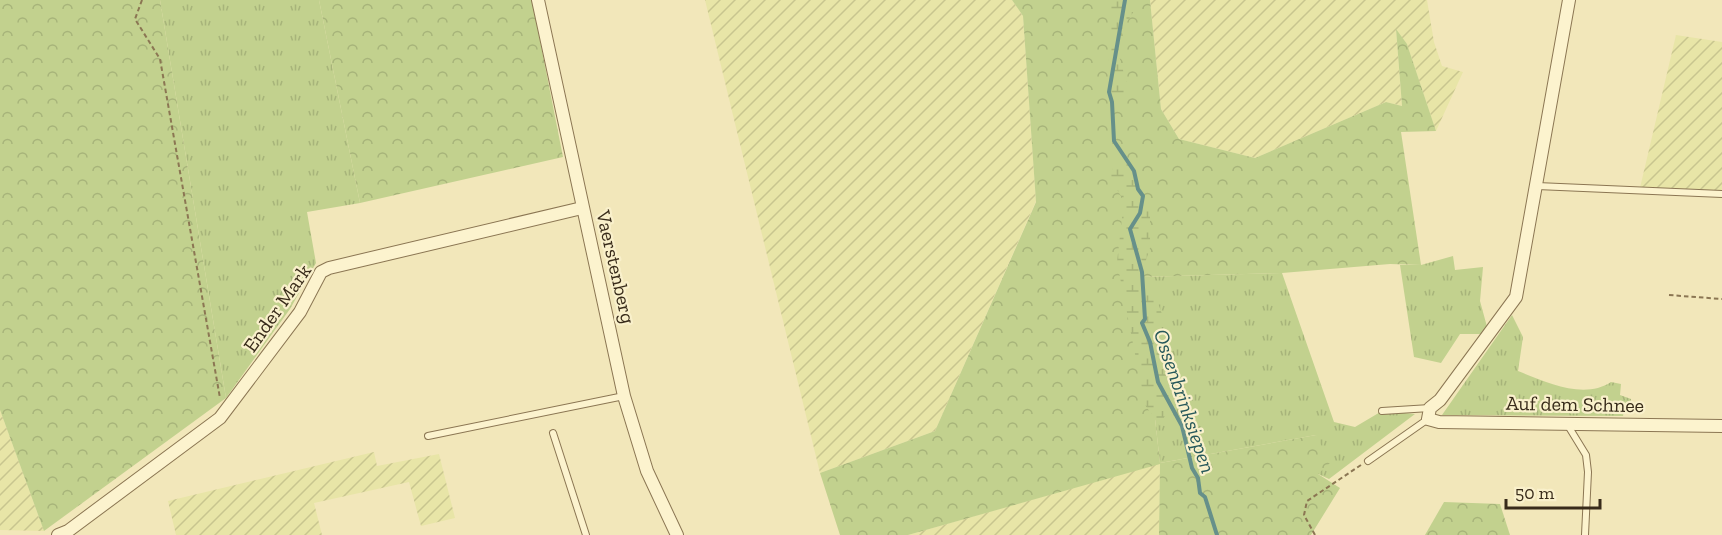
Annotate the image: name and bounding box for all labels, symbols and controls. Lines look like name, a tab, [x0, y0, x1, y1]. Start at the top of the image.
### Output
street label: Vaerstenberg	[591, 207, 641, 326]
street label: Ender Mark	[238, 259, 316, 357]
water label: Ossenbrinksiepen	[1149, 326, 1221, 476]
street label: Auf dem Schnee	[1506, 391, 1644, 417]
scale bar	[1506, 472, 1600, 510]
text: 50 m	[1515, 482, 1555, 504]

